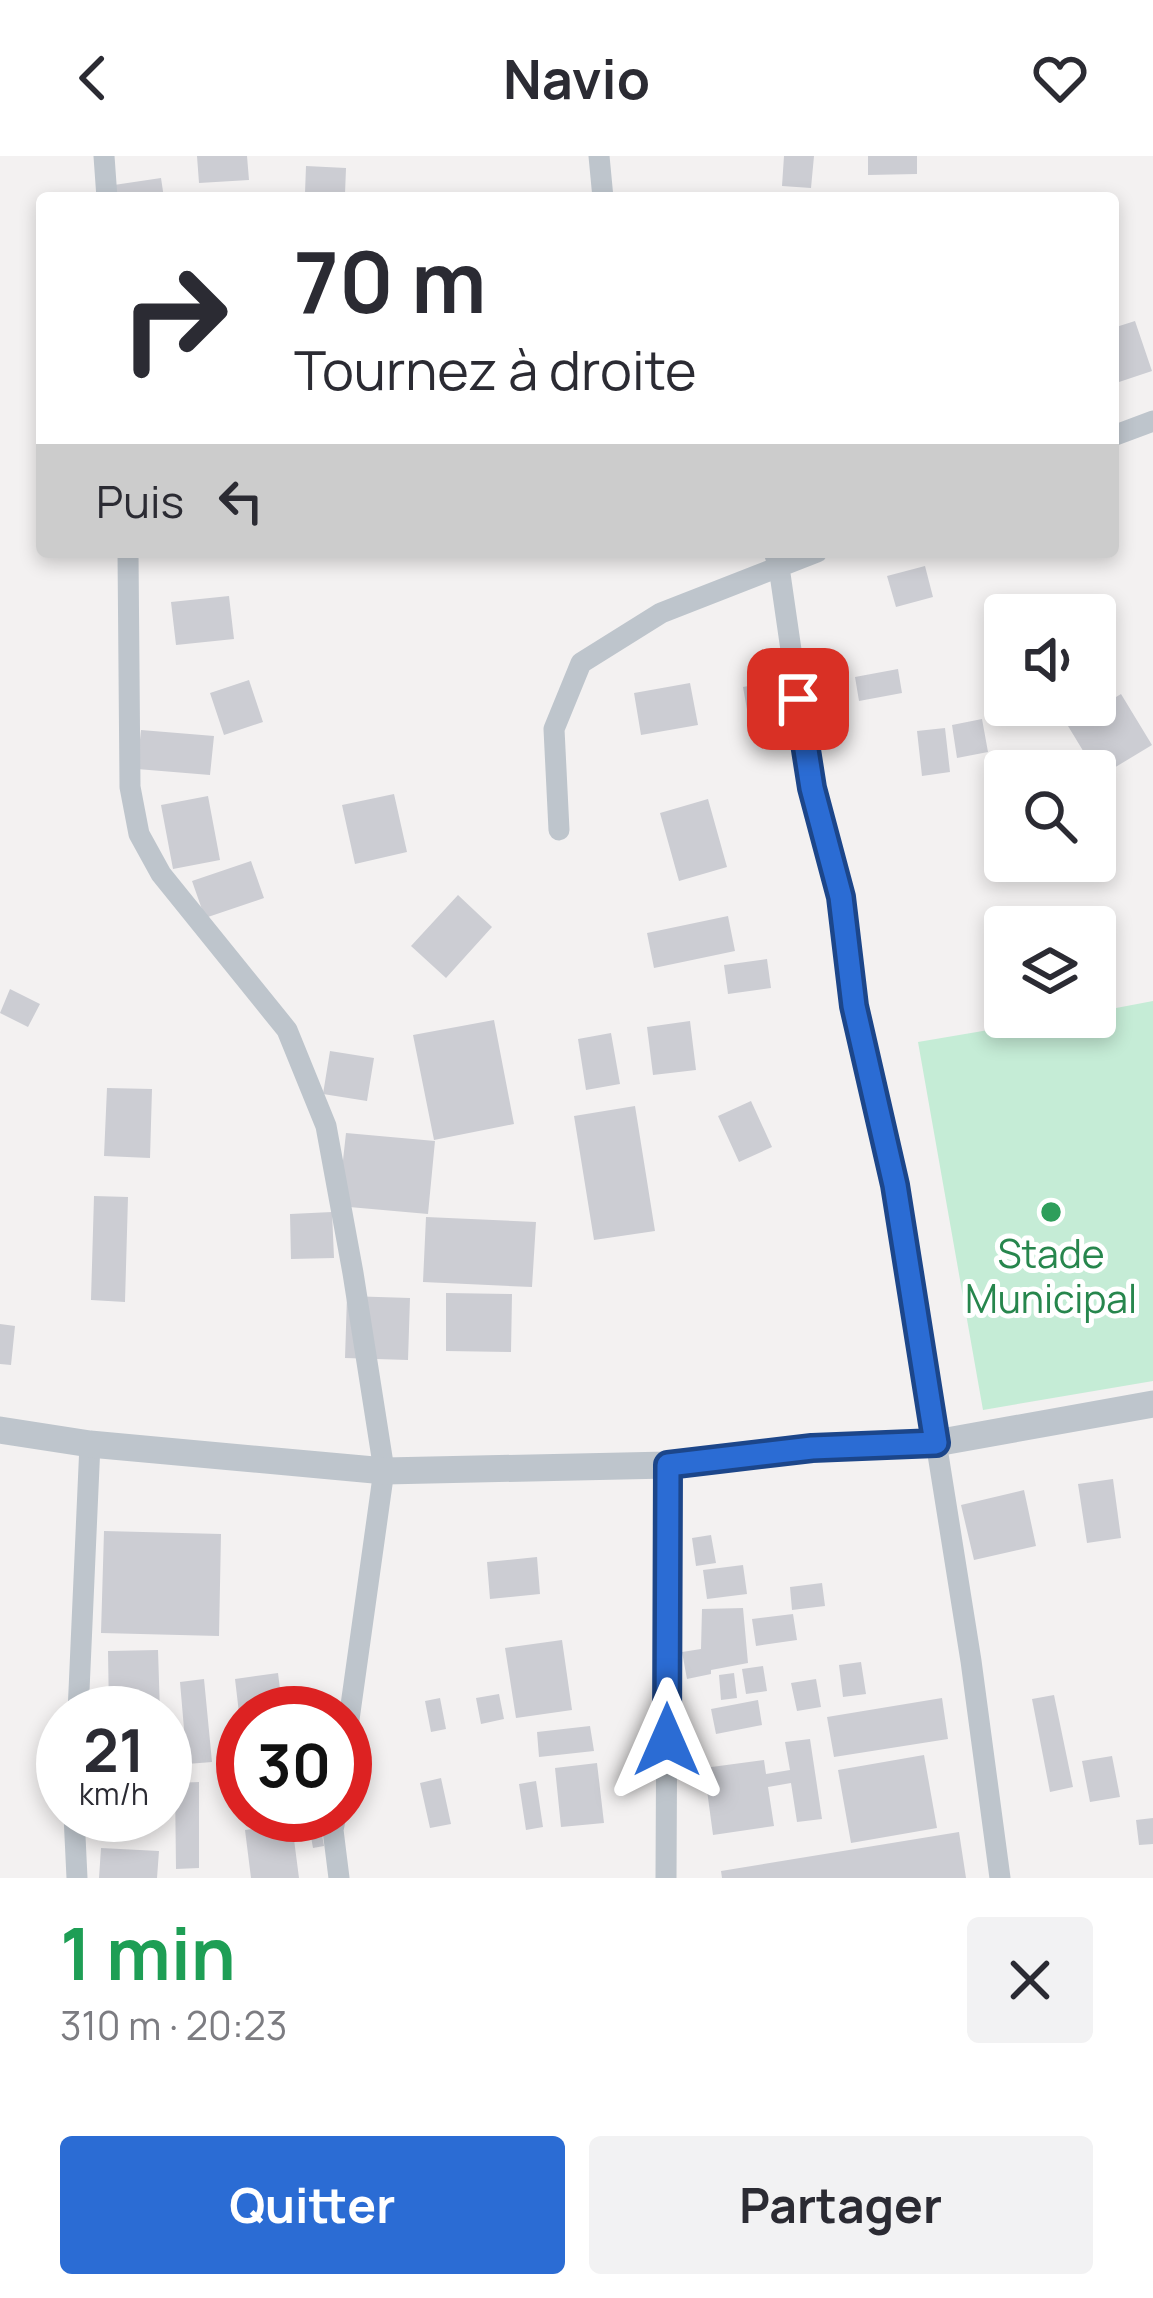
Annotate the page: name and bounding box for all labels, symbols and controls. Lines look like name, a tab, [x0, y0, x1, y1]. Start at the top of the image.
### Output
text: Navio	[503, 41, 650, 115]
icon: back	[60, 45, 126, 111]
icon: heart	[1027, 45, 1093, 111]
text: 70 m	[294, 223, 486, 338]
icon: right	[96, 240, 252, 396]
text: Tournez à droite	[294, 332, 697, 406]
icon: left	[208, 468, 274, 534]
text: Puis	[96, 470, 184, 532]
map controls	[984, 594, 1116, 1038]
button: sound	[984, 594, 1116, 726]
pin	[747, 648, 849, 750]
icon: arrive	[765, 666, 831, 732]
button: search	[984, 750, 1116, 882]
button: layers	[984, 906, 1116, 1038]
marker: Stade Municipal	[1038, 1199, 1064, 1225]
place label: Stade Municipal	[965, 1226, 1137, 1325]
position arrow	[604, 1677, 730, 1803]
speed limit sign: 30	[216, 1686, 372, 1842]
text: 21	[83, 1708, 145, 1790]
text: km/h	[79, 1773, 149, 1814]
text: 1 min	[60, 1903, 236, 2002]
button: close	[967, 1917, 1093, 2043]
text: 310 m · 20:23	[60, 1998, 287, 2052]
button: Quitter	[60, 2136, 565, 2274]
button: Partager	[589, 2136, 1093, 2274]

